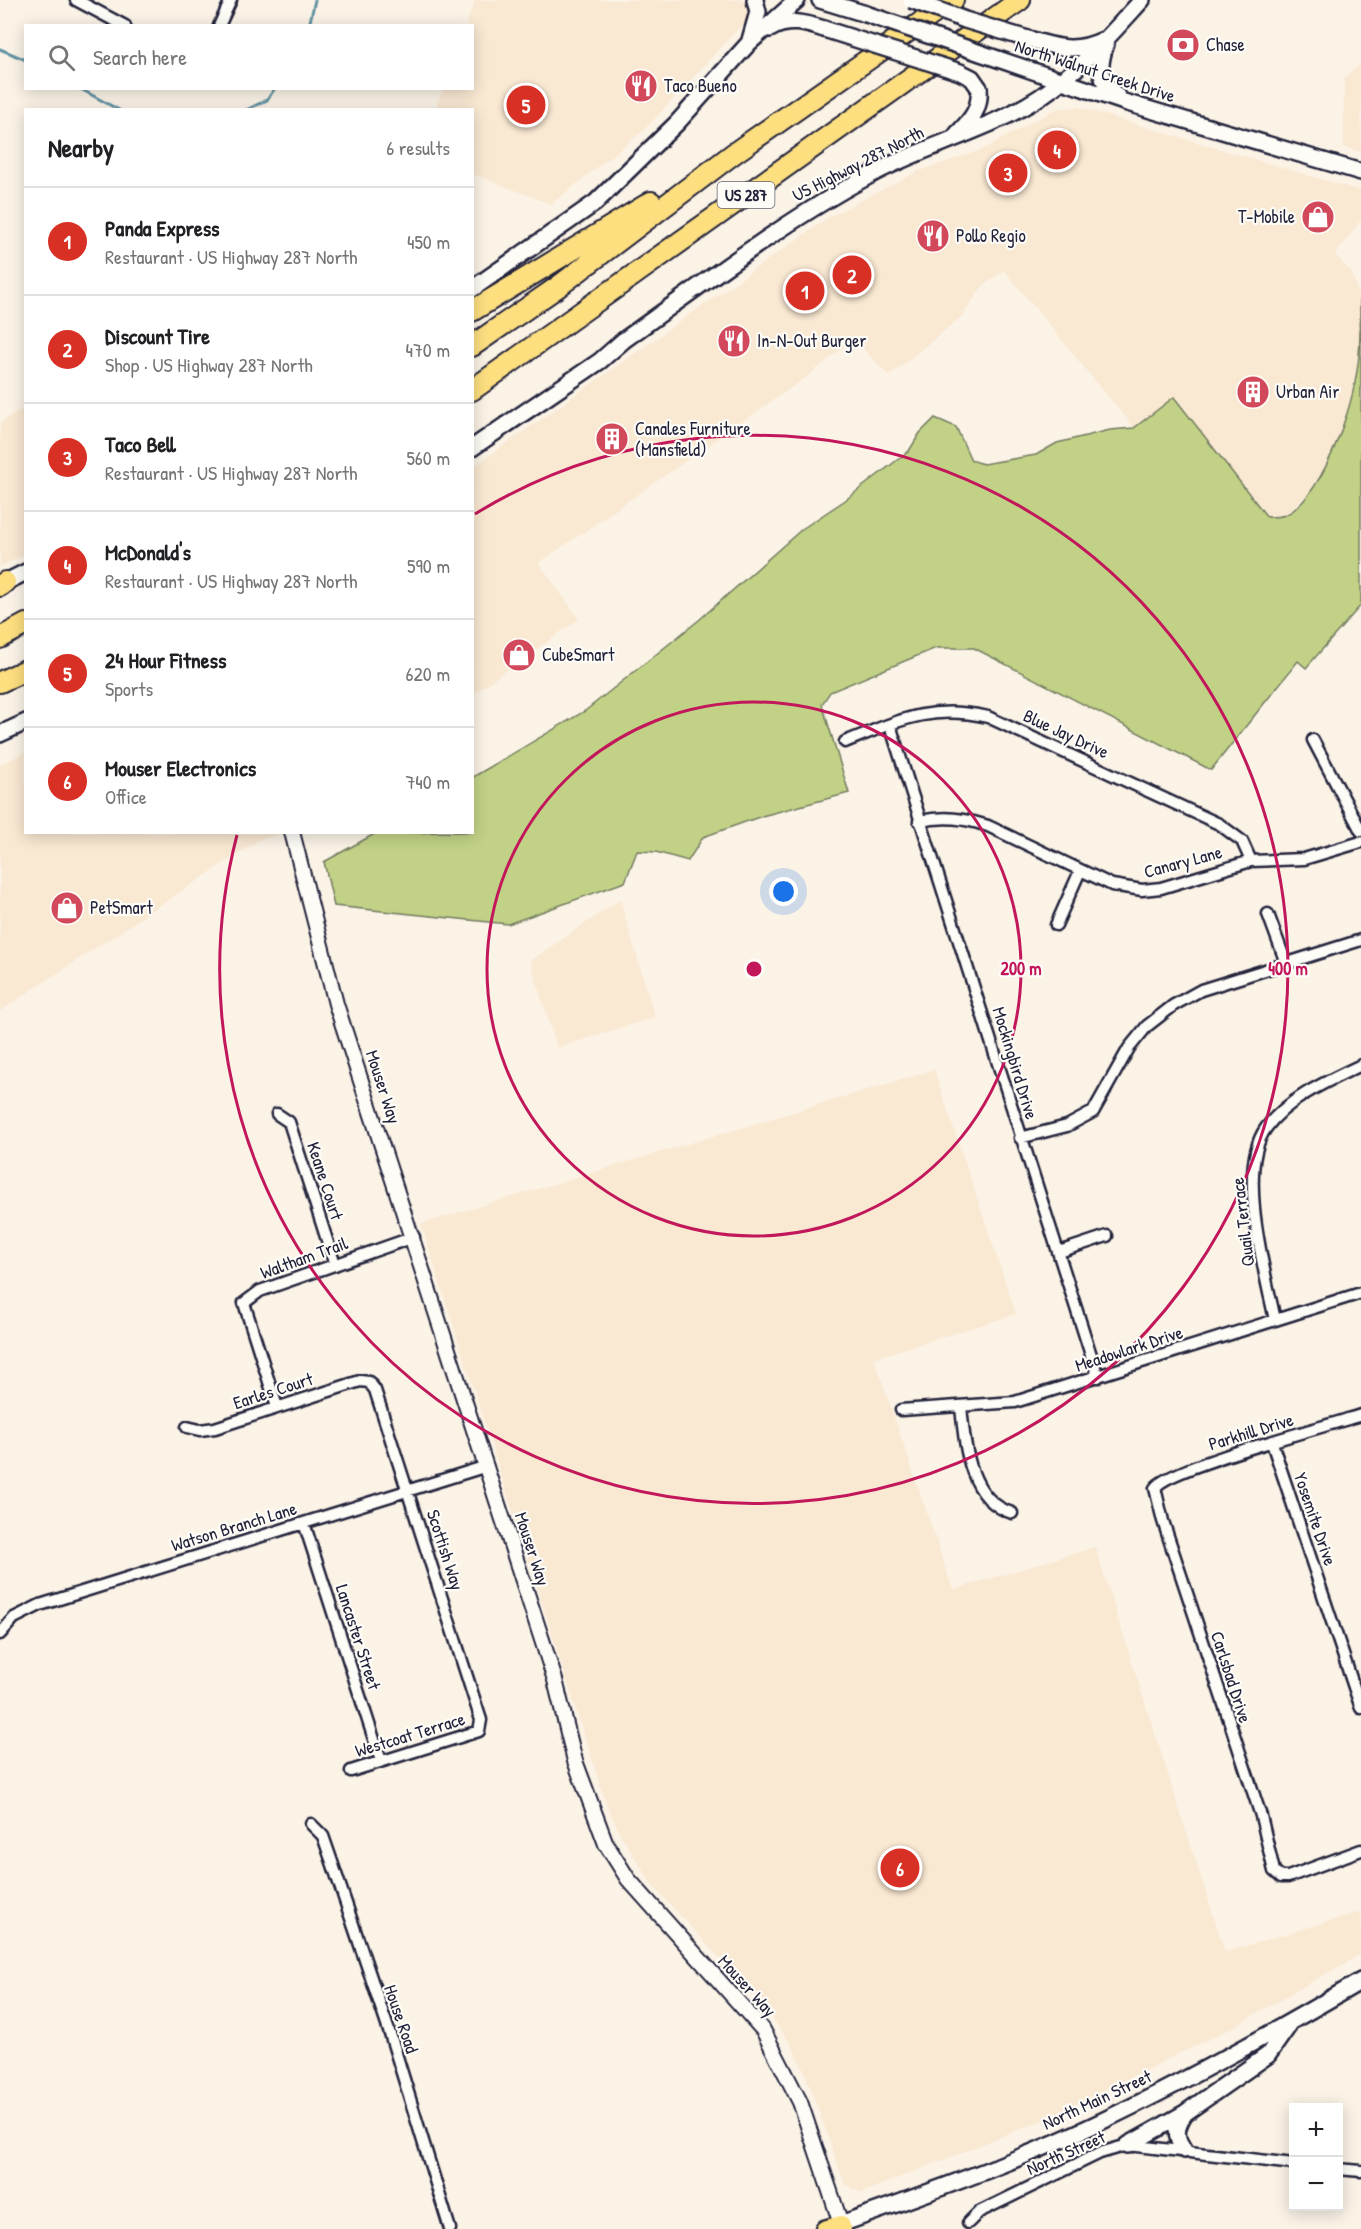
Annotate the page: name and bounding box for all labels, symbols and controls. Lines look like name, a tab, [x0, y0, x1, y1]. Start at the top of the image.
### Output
search box	[24, 24, 474, 90]
bank icon: Chase	[1165, 27, 1201, 63]
place label: Chase	[1206, 32, 1245, 57]
street label: North Walnut Creek Drive	[1012, 33, 1178, 108]
icon: search	[45, 41, 78, 74]
text: Search here	[93, 42, 187, 72]
restaurant icon: Taco Bueno	[623, 68, 659, 104]
place label: Taco Bueno	[664, 73, 737, 98]
pin: 5	[506, 82, 546, 128]
street label: US Highway 287 North	[788, 119, 928, 207]
pin: 4	[1038, 128, 1076, 172]
text: Nearby	[48, 130, 114, 165]
text: 6 results	[386, 134, 450, 161]
pin: 3	[988, 150, 1028, 195]
road number: US 287	[718, 182, 774, 208]
shop icon: T-Mobile	[1300, 199, 1336, 235]
place label: T-Mobile	[1238, 204, 1295, 229]
text: Panda Express	[105, 213, 220, 243]
restaurant icon: Pollo Regio	[915, 218, 951, 254]
place label: Pollo Regio	[956, 223, 1026, 248]
text: 1	[64, 228, 71, 255]
text: 450 m	[407, 228, 450, 255]
text: Restaurant · US Highway 287 North	[105, 243, 357, 270]
pin: 2	[832, 252, 872, 298]
pin: 1	[786, 268, 824, 314]
text: Discount Tire	[105, 321, 210, 351]
restaurant icon: In-N-Out Burger	[716, 323, 752, 359]
place label: In-N-Out Burger	[757, 328, 866, 353]
text: 2	[63, 336, 72, 363]
text: 470 m	[405, 336, 450, 363]
text: Shop · US Highway 287 North	[105, 351, 313, 378]
building icon: Urban Air	[1235, 374, 1271, 410]
place label: Urban Air	[1276, 379, 1339, 404]
place label: Canales Furniture (Mansfield)	[635, 416, 751, 462]
building icon: Canales Furniture (Mansfield)	[594, 421, 630, 457]
text: Taco Bell	[105, 429, 176, 459]
text: 3	[63, 444, 72, 471]
text: 560 m	[406, 444, 450, 471]
text: Restaurant · US Highway 287 North	[105, 459, 357, 486]
text: McDonald's	[105, 537, 191, 567]
text: 4	[64, 552, 71, 579]
text: 590 m	[407, 552, 450, 579]
text: Restaurant · US Highway 287 North	[105, 567, 357, 594]
shop icon: CubeSmart	[501, 637, 537, 673]
place label: CubeSmart	[542, 642, 615, 667]
text: 24 Hour Fitness	[105, 645, 227, 675]
text: 5	[63, 660, 72, 687]
text: 620 m	[406, 660, 450, 687]
text: Sports	[105, 675, 153, 702]
street label: Blue Jay Drive	[1019, 703, 1113, 764]
text: Mouser Electronics	[105, 753, 256, 783]
text: 6	[64, 768, 71, 795]
text: 740 m	[405, 768, 450, 795]
text: Office	[105, 783, 147, 810]
street label: Canary Lane	[1141, 839, 1225, 884]
your location	[769, 877, 798, 906]
shop icon: PetSmart	[49, 890, 85, 926]
place label: PetSmart	[90, 895, 154, 920]
text: 200 m	[1001, 956, 1041, 981]
text: 400 m	[1268, 956, 1308, 981]
centre of rings	[744, 959, 764, 979]
street label: Mockingbird Drive	[987, 1004, 1044, 1122]
street label: Mouser Way	[360, 1047, 407, 1127]
street label: Keane Court	[301, 1139, 350, 1224]
street label: Quail Terrace	[1225, 1176, 1260, 1268]
street label: Waltham Trail	[257, 1230, 351, 1285]
street label: Meadowlark Drive	[1072, 1319, 1186, 1378]
street label: Earles Court	[230, 1366, 317, 1415]
street label: Parkhill Drive	[1205, 1407, 1296, 1456]
street label: Yosemite Drive	[1288, 1469, 1343, 1569]
street label: Watson Branch Lane	[168, 1496, 300, 1557]
street label: Scottish Way	[421, 1506, 470, 1594]
street label: Mouser Way	[509, 1509, 556, 1589]
street label: Lancaster Street	[330, 1581, 387, 1693]
street label: Carlsbad Drive	[1205, 1628, 1258, 1726]
street label: Westcoat Terrace	[352, 1706, 468, 1763]
pin: 6	[880, 1846, 920, 1890]
street label: Mouser Way	[713, 1949, 782, 2023]
street label: House Road	[378, 1981, 425, 2056]
street label: North Main Street	[1038, 2063, 1156, 2136]
map controls	[1289, 2103, 1343, 2211]
button: +	[1289, 2103, 1343, 2157]
street label: North Street	[1023, 2124, 1110, 2181]
button: −	[1289, 2157, 1343, 2211]

